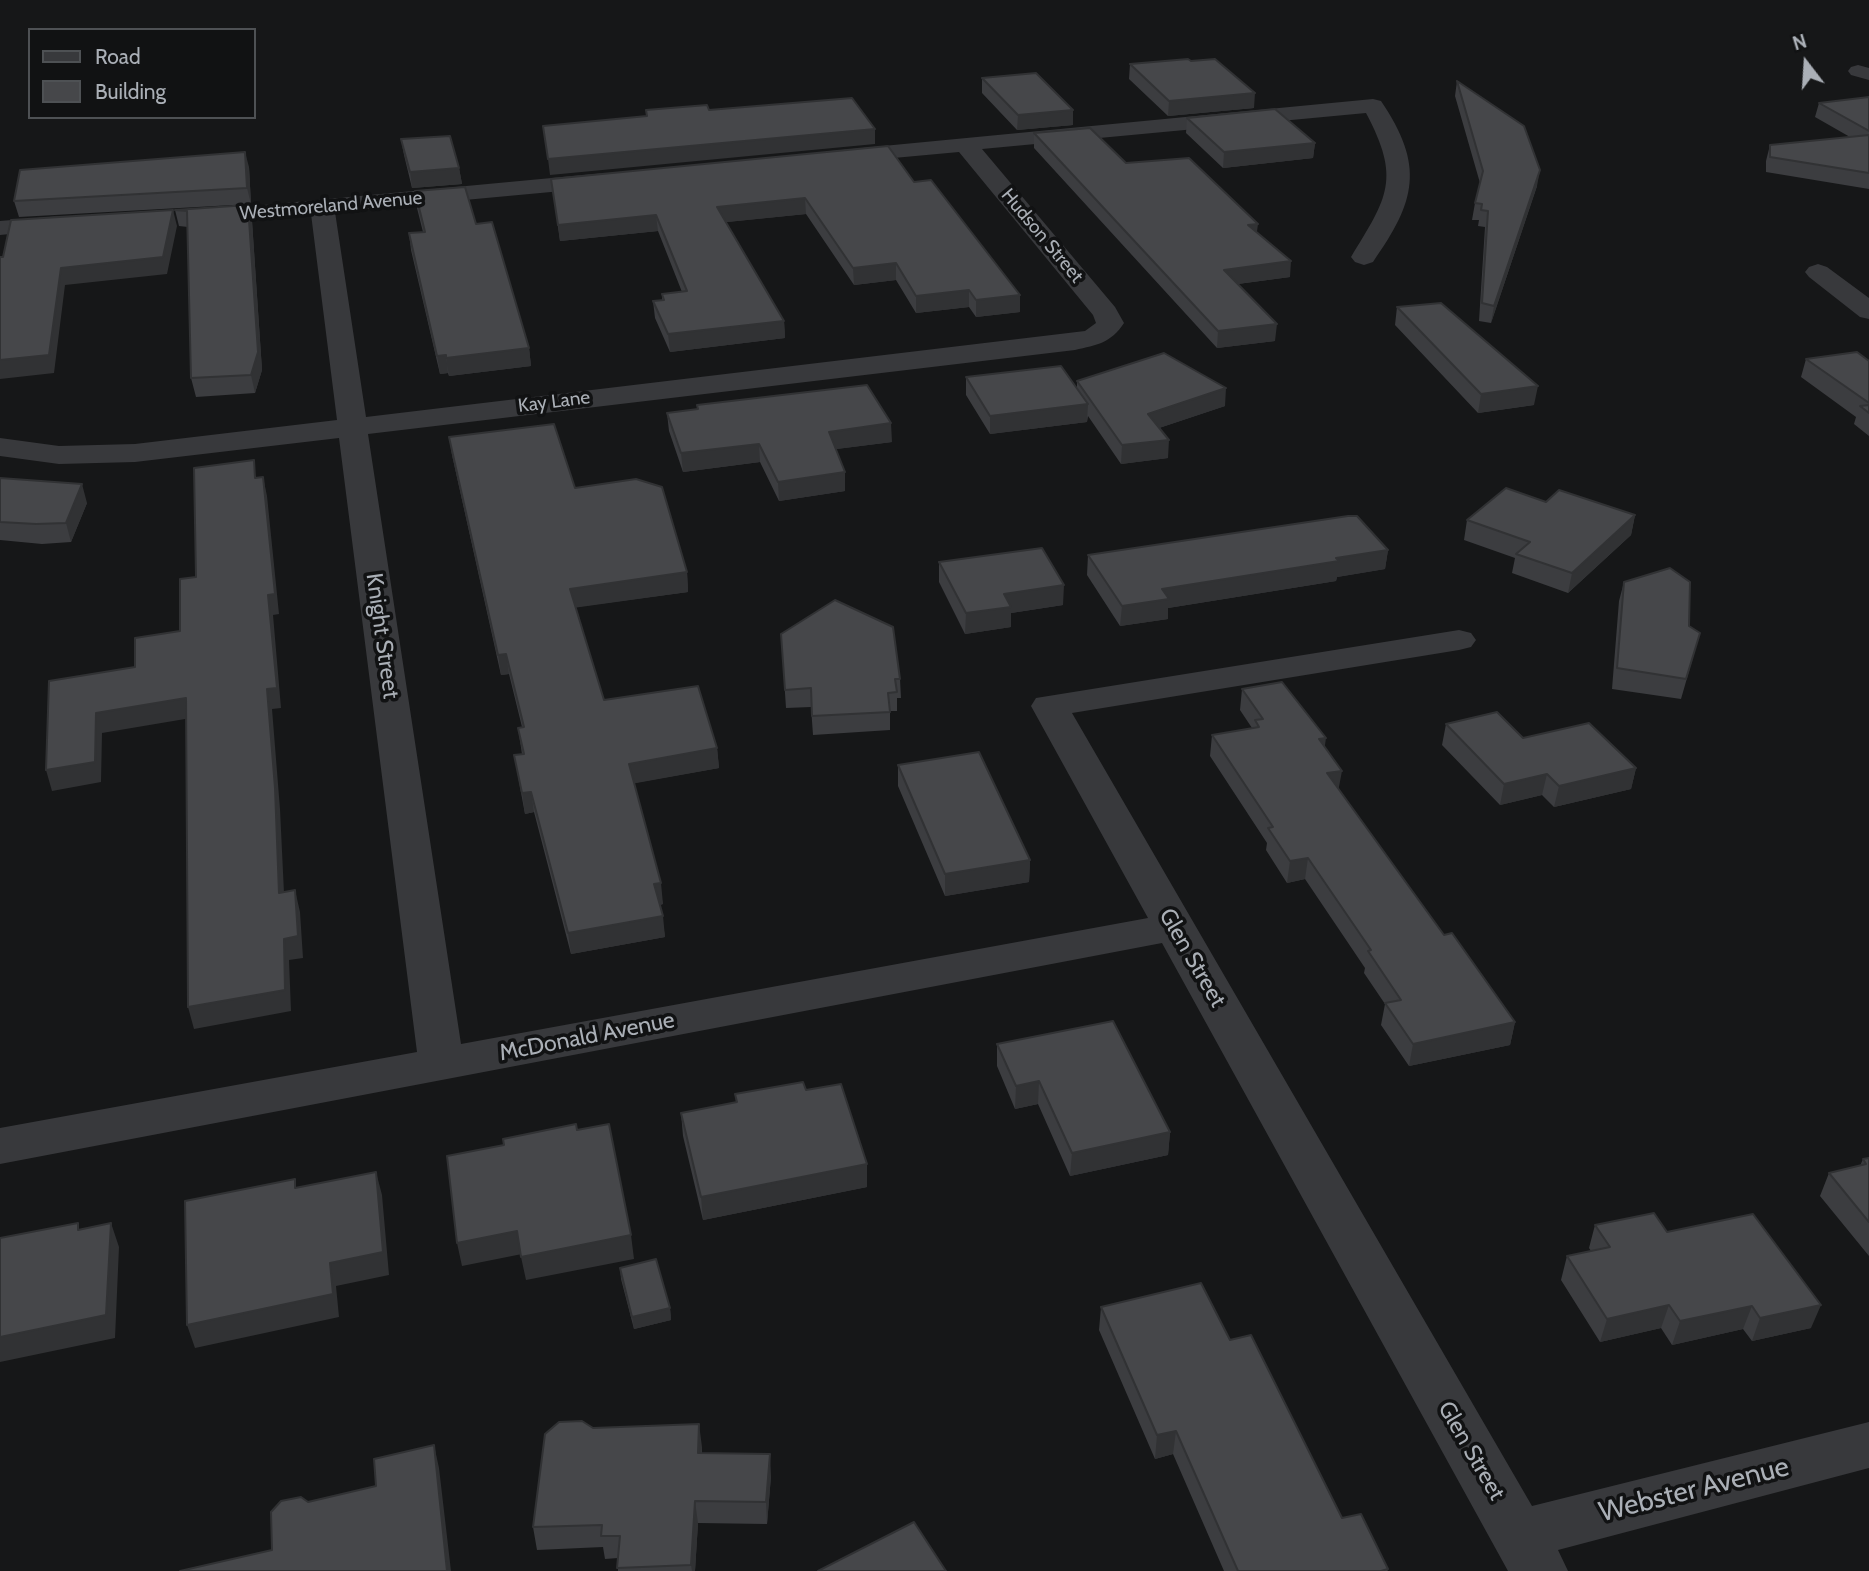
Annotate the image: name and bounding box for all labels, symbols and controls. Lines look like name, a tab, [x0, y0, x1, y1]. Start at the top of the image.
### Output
legend	[28, 28, 256, 119]
north arrow	[1771, 28, 1841, 98]
text: N	[1790, 29, 1810, 55]
text: Road	[95, 44, 141, 69]
text: Building	[95, 79, 166, 104]
street label: Hudson Street	[996, 184, 1088, 288]
street label: Westmoreland Avenue	[239, 187, 423, 225]
street label: Kay Lane	[517, 386, 591, 418]
street label: Knight Street	[360, 571, 404, 701]
street label: Glen Street	[1153, 904, 1231, 1012]
street label: McDonald Avenue	[497, 1006, 677, 1068]
street label: Glen Street	[1432, 1397, 1510, 1505]
street label: Webster Avenue	[1596, 1450, 1792, 1530]

